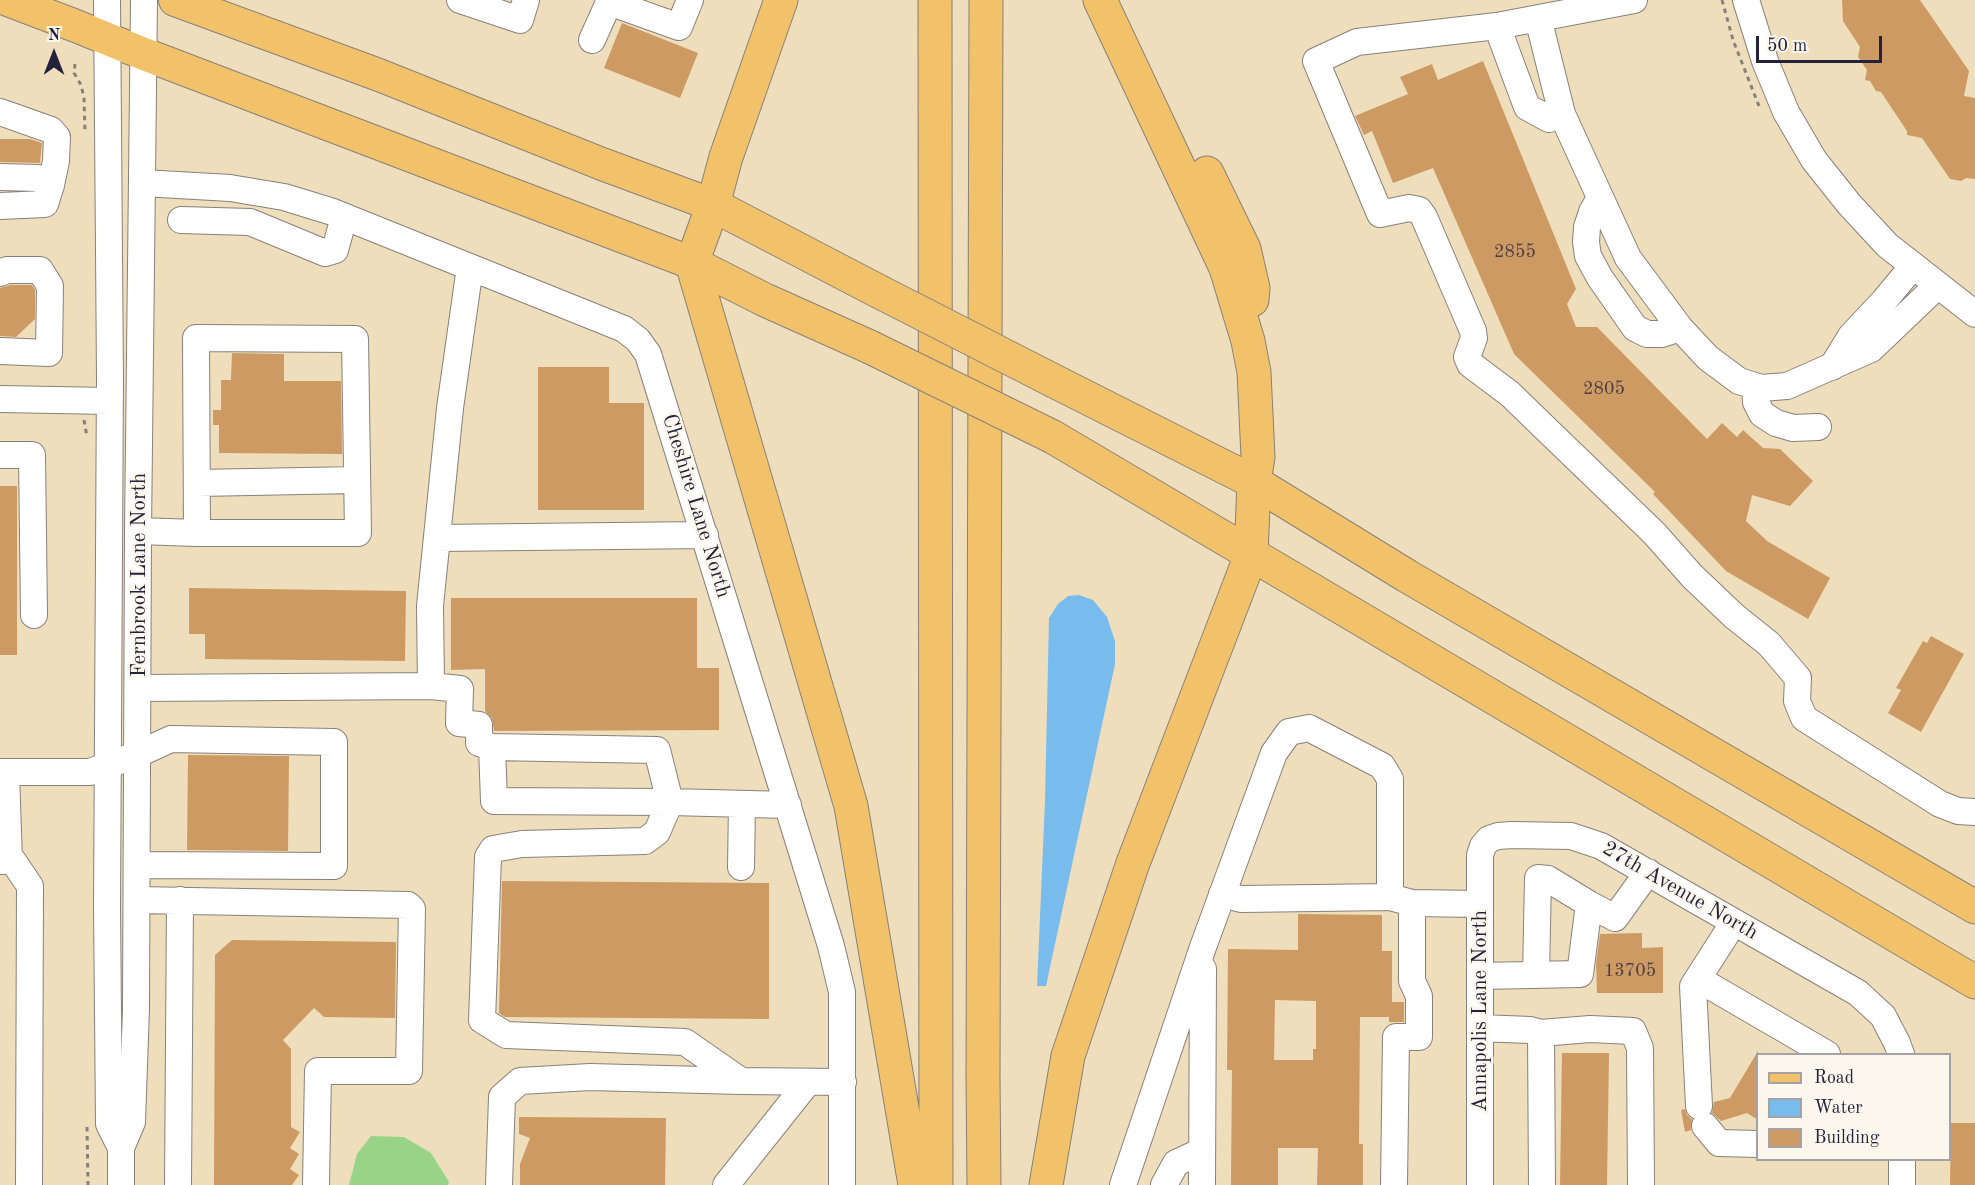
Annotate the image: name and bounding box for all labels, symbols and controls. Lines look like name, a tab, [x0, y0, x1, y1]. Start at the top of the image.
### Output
north arrow	[24, 24, 84, 84]
scale bar	[1759, 24, 1885, 62]
text: N	[48, 28, 60, 44]
text: 50 m	[1767, 37, 1807, 55]
house number: 2855	[1494, 241, 1536, 263]
house number: 2805	[1583, 378, 1625, 400]
street label: Cheshire Lane North	[656, 411, 736, 601]
street label: Fernbrook Lane North	[126, 473, 152, 677]
street label: 27th Avenue North	[1598, 836, 1762, 946]
street label: Annapolis Lane North	[1467, 910, 1493, 1112]
house number: 13705	[1604, 960, 1656, 982]
legend	[1756, 1053, 1951, 1161]
text: Road	[1814, 1069, 1854, 1087]
text: Water	[1814, 1099, 1863, 1117]
text: Building	[1814, 1129, 1879, 1147]

